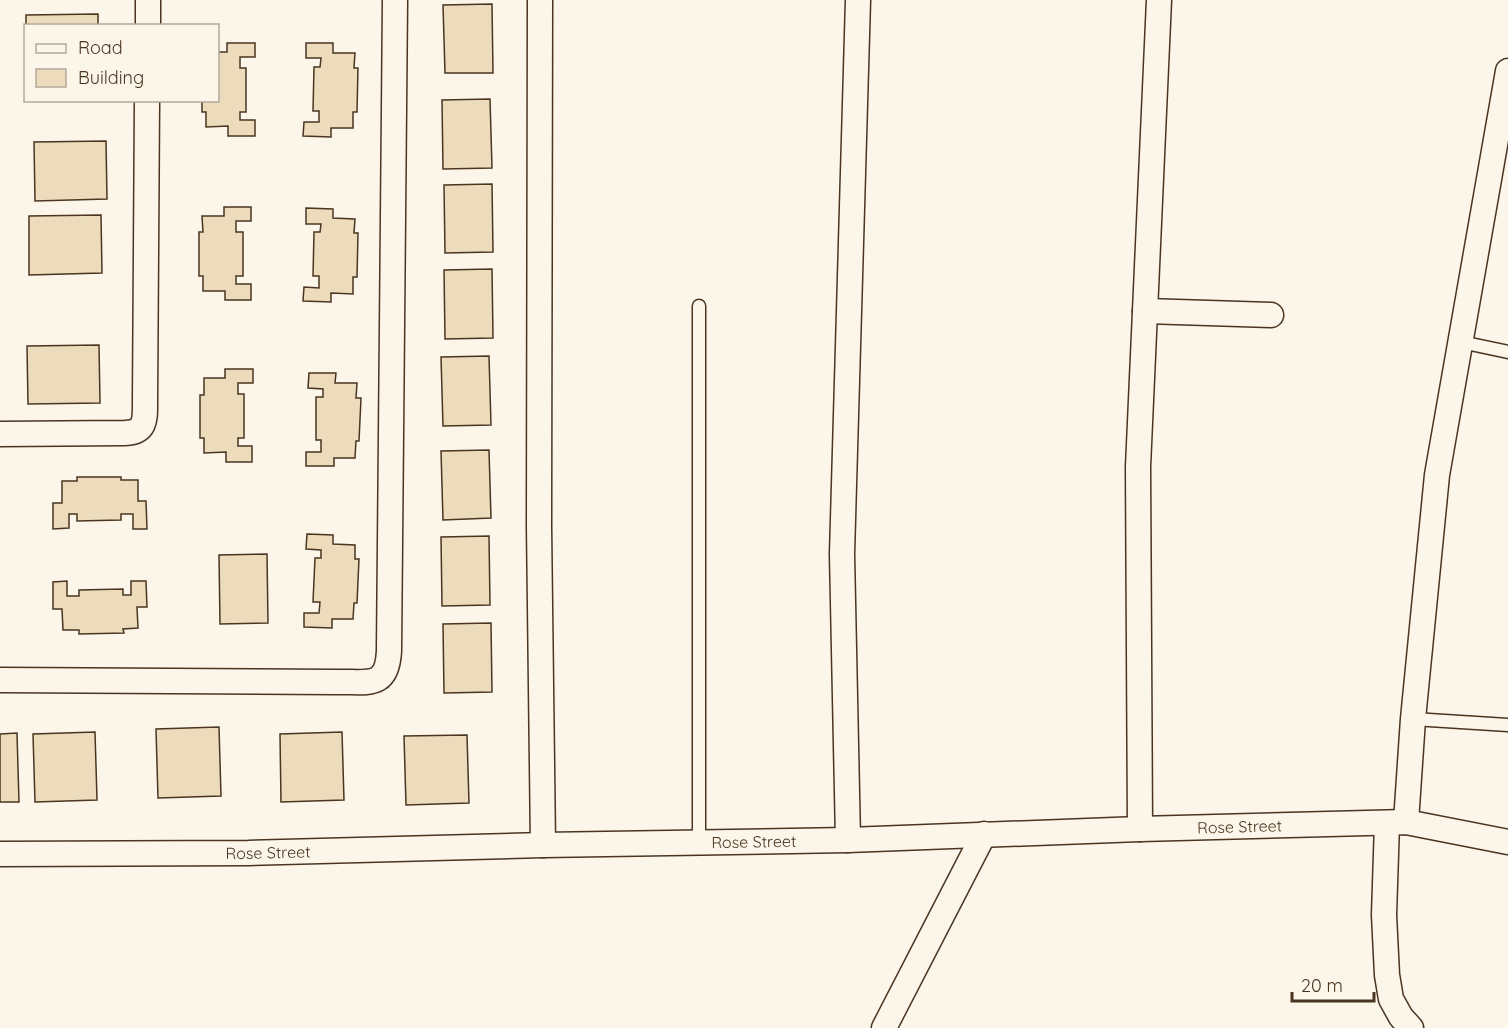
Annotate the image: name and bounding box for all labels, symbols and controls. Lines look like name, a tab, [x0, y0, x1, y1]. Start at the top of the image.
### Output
legend	[24, 24, 219, 102]
text: Road	[78, 36, 123, 59]
text: Building	[78, 66, 144, 89]
street label: Rose Street	[1197, 815, 1282, 837]
street label: Rose Street	[711, 831, 797, 852]
street label: Rose Street	[225, 841, 311, 863]
scale bar	[1292, 965, 1374, 1003]
text: 20 m	[1301, 974, 1343, 997]

